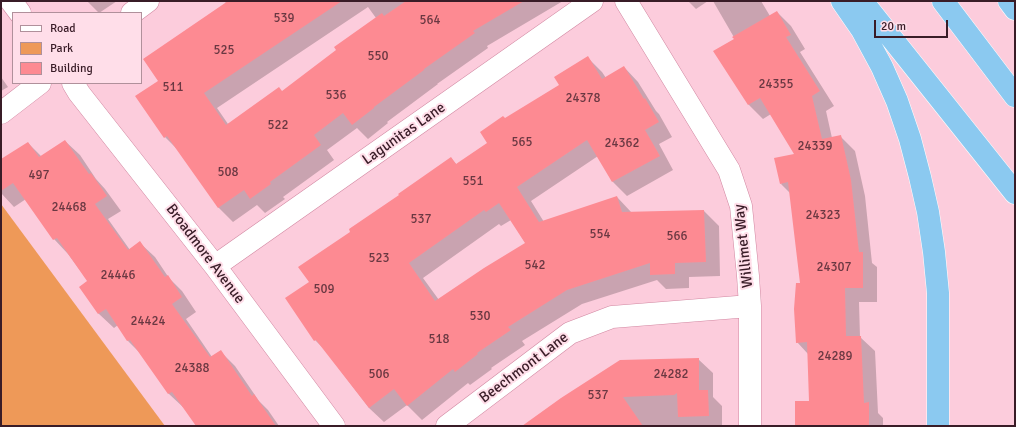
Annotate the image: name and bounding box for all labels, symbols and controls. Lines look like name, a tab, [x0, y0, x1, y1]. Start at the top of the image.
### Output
house number: 539	[273, 11, 295, 27]
legend	[12, 12, 142, 84]
scale bar	[876, 12, 950, 38]
house number: 564	[419, 13, 441, 29]
text: 20 m	[881, 19, 906, 34]
text: Road	[50, 21, 76, 36]
text: Park	[50, 41, 73, 56]
house number: 525	[213, 43, 235, 59]
house number: 550	[367, 49, 389, 65]
text: Building	[50, 61, 93, 76]
house number: 24355	[758, 77, 794, 93]
house number: 511	[162, 80, 184, 96]
house number: 536	[325, 88, 347, 104]
house number: 24378	[565, 91, 601, 107]
street label: Lagunitas Lane	[359, 99, 449, 169]
house number: 522	[267, 118, 289, 134]
house number: 565	[511, 135, 533, 151]
house number: 24362	[604, 136, 640, 152]
house number: 24339	[797, 139, 833, 155]
house number: 508	[217, 165, 239, 181]
house number: 497	[28, 168, 50, 184]
house number: 551	[462, 174, 484, 190]
house number: 24468	[51, 200, 87, 216]
street label: Broadmore Avenue	[162, 201, 248, 307]
street label: Willimet Way	[731, 203, 757, 289]
house number: 24323	[805, 208, 841, 224]
house number: 537	[410, 212, 432, 228]
house number: 554	[589, 227, 611, 243]
house number: 566	[666, 229, 688, 245]
house number: 523	[368, 251, 390, 267]
house number: 542	[524, 258, 546, 274]
house number: 24307	[816, 260, 852, 276]
house number: 24446	[100, 268, 136, 284]
house number: 509	[313, 282, 335, 298]
house number: 530	[469, 309, 491, 325]
house number: 24424	[130, 314, 166, 330]
street label: Beechmont Lane	[476, 329, 572, 407]
house number: 518	[428, 332, 450, 348]
house number: 24289	[817, 349, 853, 365]
house number: 24388	[174, 361, 210, 377]
house number: 506	[368, 367, 390, 383]
house number: 24282	[653, 367, 689, 383]
house number: 537	[587, 388, 609, 404]

